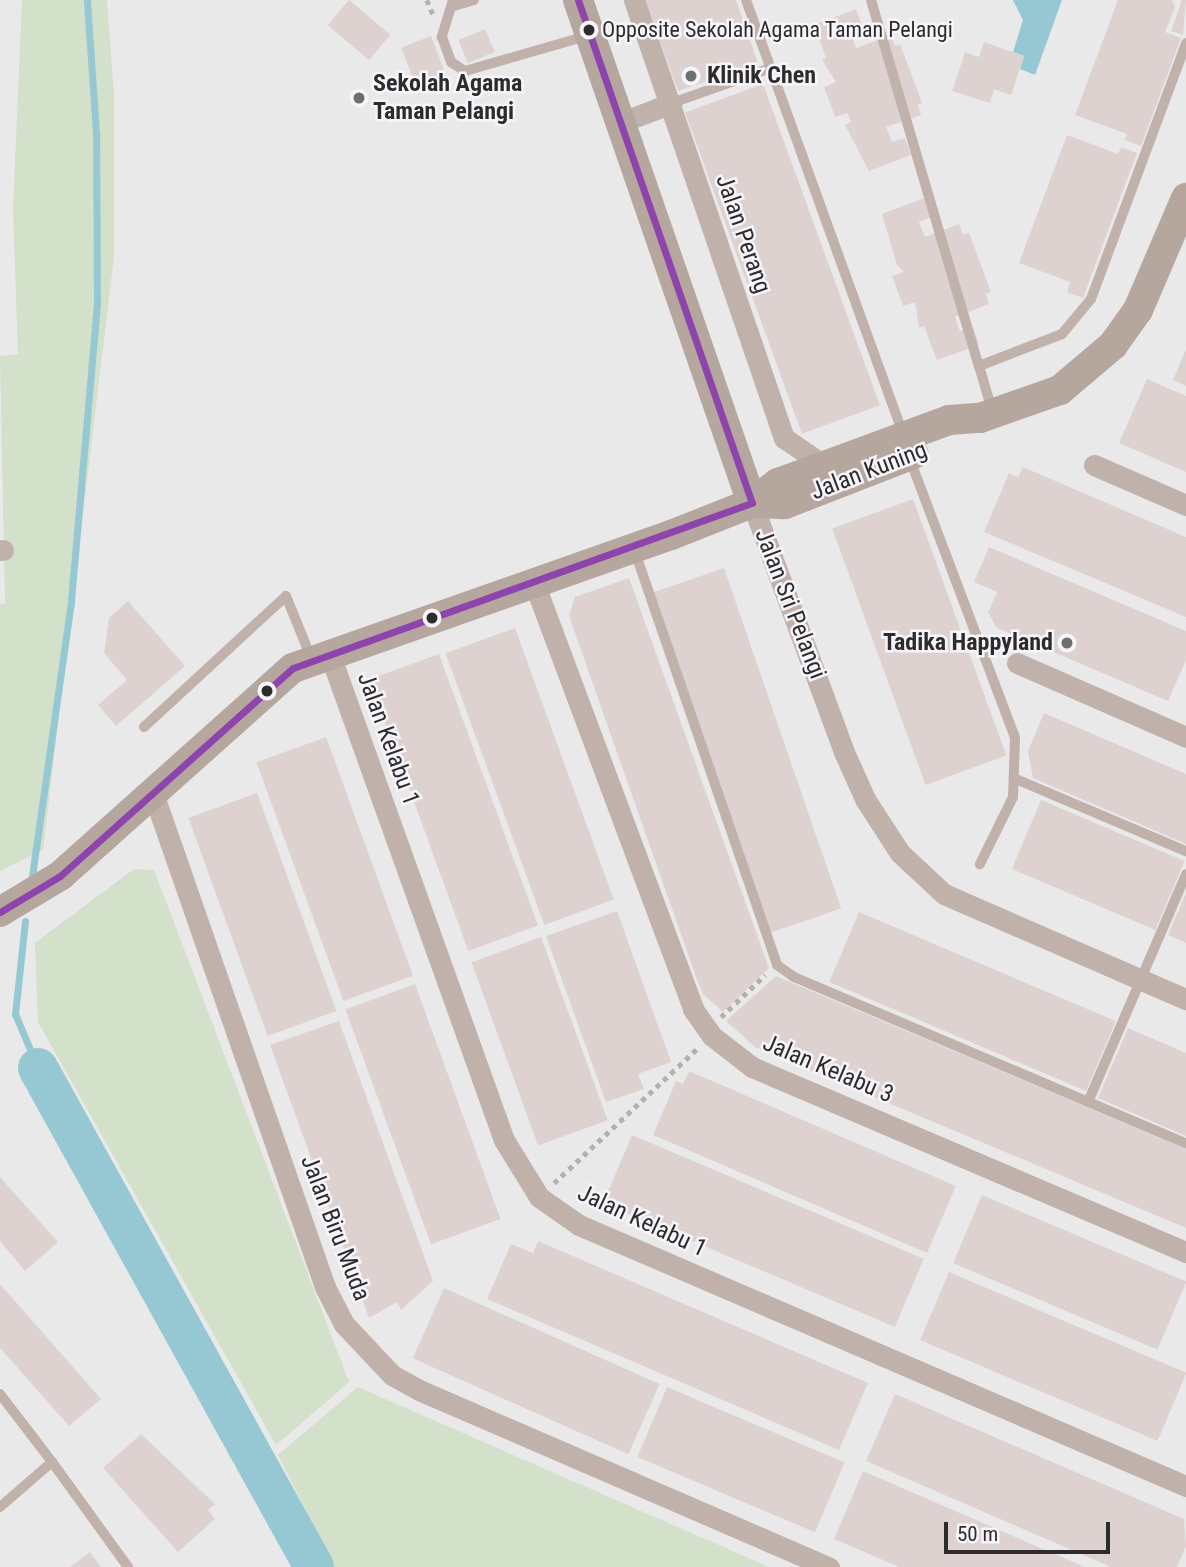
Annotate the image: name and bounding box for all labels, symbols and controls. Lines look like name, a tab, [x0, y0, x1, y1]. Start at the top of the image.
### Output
place label: Opposite Sekolah Agama Taman Pelangi	[602, 17, 953, 43]
marker: Opposite Sekolah Agama Taman Pelangi	[582, 23, 596, 37]
place label: Klinik Chen	[707, 62, 816, 90]
marker: Klinik Chen	[681, 66, 701, 86]
place label: Sekolah Agama Taman Pelangi	[373, 70, 522, 126]
marker: Sekolah Agama Taman Pelangi	[351, 90, 367, 106]
street label: Jalan Perang	[709, 171, 777, 297]
street label: Jalan Kuning	[807, 436, 931, 506]
street label: Jalan Sri Pelangi	[748, 525, 832, 683]
unlabelled marker	[425, 611, 439, 625]
place label: Tadika Happyland	[883, 629, 1053, 657]
marker: Tadika Happyland	[1059, 635, 1075, 651]
street label: Jalan Kelabu 1	[351, 669, 425, 809]
unlabelled marker	[260, 684, 274, 698]
street label: Jalan Kelabu 3	[758, 1029, 898, 1109]
street label: Jalan Biru Muda	[294, 1151, 376, 1305]
street label: Jalan Kelabu 1	[573, 1179, 711, 1263]
scale bar	[948, 1508, 1114, 1552]
text: 50 m	[957, 1522, 998, 1546]

